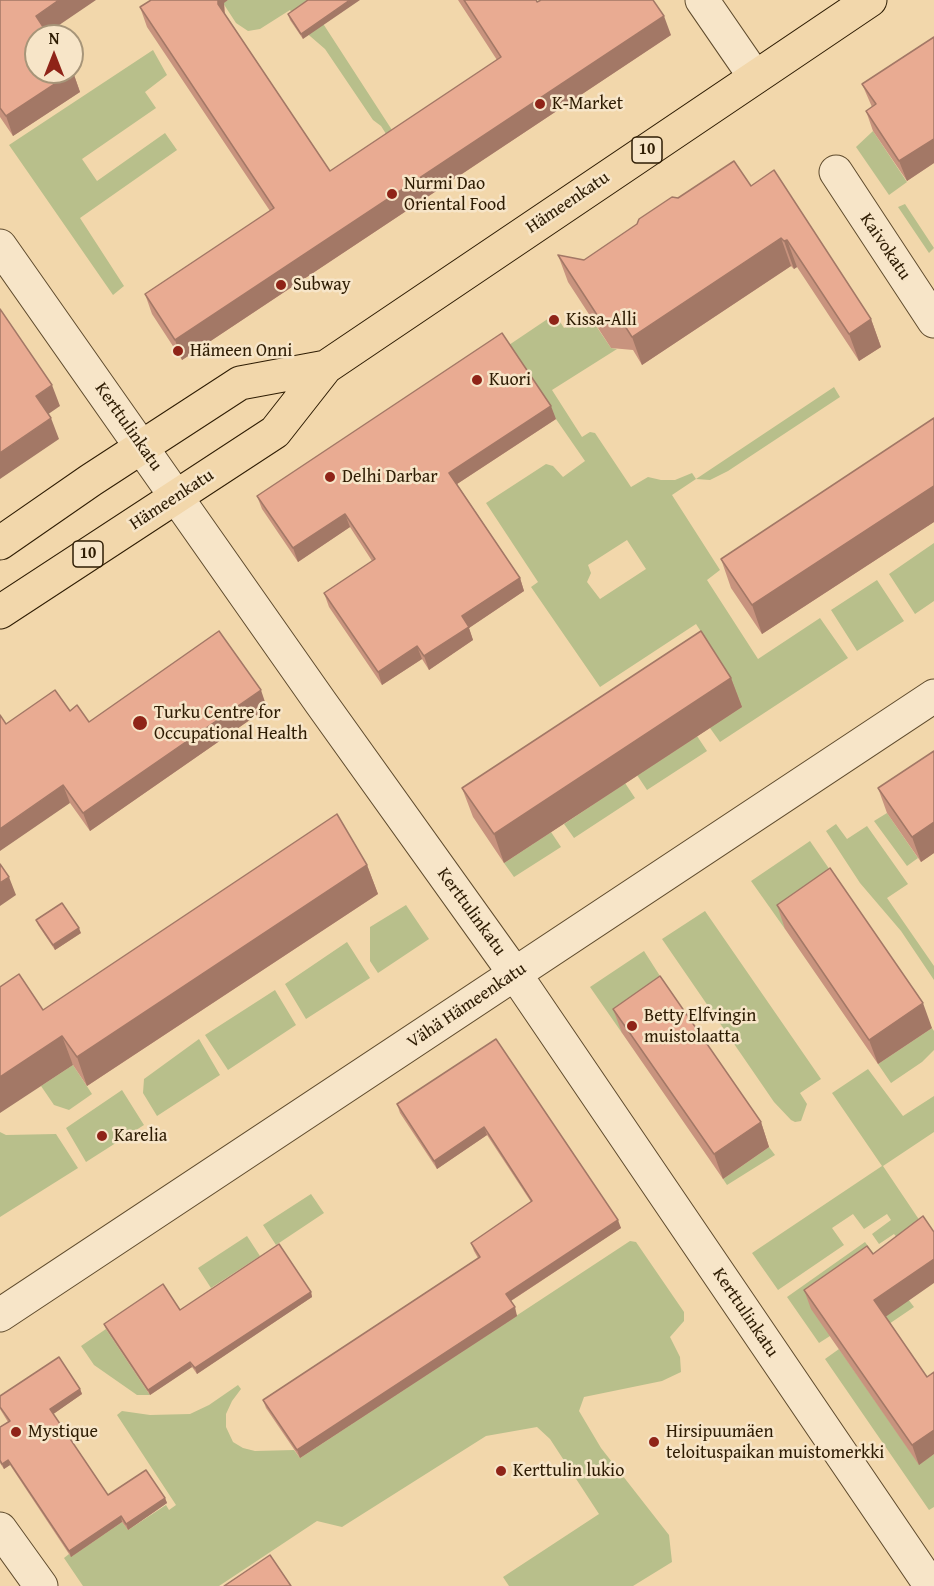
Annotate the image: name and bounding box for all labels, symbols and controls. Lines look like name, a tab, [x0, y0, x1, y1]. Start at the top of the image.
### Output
north arrow	[24, 24, 84, 84]
text: N	[49, 26, 59, 50]
place label: K-Market	[552, 93, 623, 115]
marker: K-Market	[533, 97, 547, 111]
road number: 10	[632, 137, 662, 163]
street label: Hämeenkatu	[522, 167, 614, 239]
place label: Nurmi Dao Oriental Food	[404, 173, 506, 216]
marker: Nurmi Dao Oriental Food	[385, 187, 399, 201]
street label: Kaivokatu	[855, 210, 915, 284]
place label: Subway	[293, 274, 351, 296]
marker: Subway	[274, 278, 288, 292]
place label: Kissa-Alli	[566, 309, 637, 331]
marker: Kissa-Alli	[547, 313, 561, 327]
place label: Hämeen Onni	[190, 340, 292, 362]
marker: Hämeen Onni	[171, 344, 185, 358]
place label: Kuori	[489, 369, 531, 391]
marker: Kuori	[470, 373, 484, 387]
street label: Kerttulinkatu	[90, 379, 166, 475]
street label: Hämeenkatu	[126, 465, 218, 535]
place label: Delhi Darbar	[342, 466, 438, 488]
marker: Delhi Darbar	[323, 470, 337, 484]
road number: 10	[73, 541, 103, 567]
place label: Turku Centre for Occupational Health	[154, 702, 307, 744]
marker: Turku Centre for Occupational Health	[131, 714, 149, 732]
street label: Kerttulinkatu	[432, 864, 510, 960]
street label: Vähä Hämeenkatu	[403, 958, 531, 1054]
place label: Betty Elfvingin muistolaatta	[644, 1005, 756, 1048]
marker: Betty Elfvingin muistolaatta	[625, 1019, 639, 1033]
place label: Karelia	[114, 1125, 167, 1147]
marker: Karelia	[95, 1129, 109, 1143]
street label: Kerttulinkatu	[707, 1264, 783, 1362]
place label: Mystique	[28, 1421, 98, 1443]
place label: Hirsipuumäen teloituspaikan muistomerkki	[666, 1421, 884, 1464]
marker: Mystique	[9, 1425, 23, 1439]
marker: Hirsipuumäen teloituspaikan muistomerkki	[647, 1435, 661, 1449]
place label: Kerttulin lukio	[513, 1460, 624, 1482]
marker: Kerttulin lukio	[494, 1464, 508, 1478]

